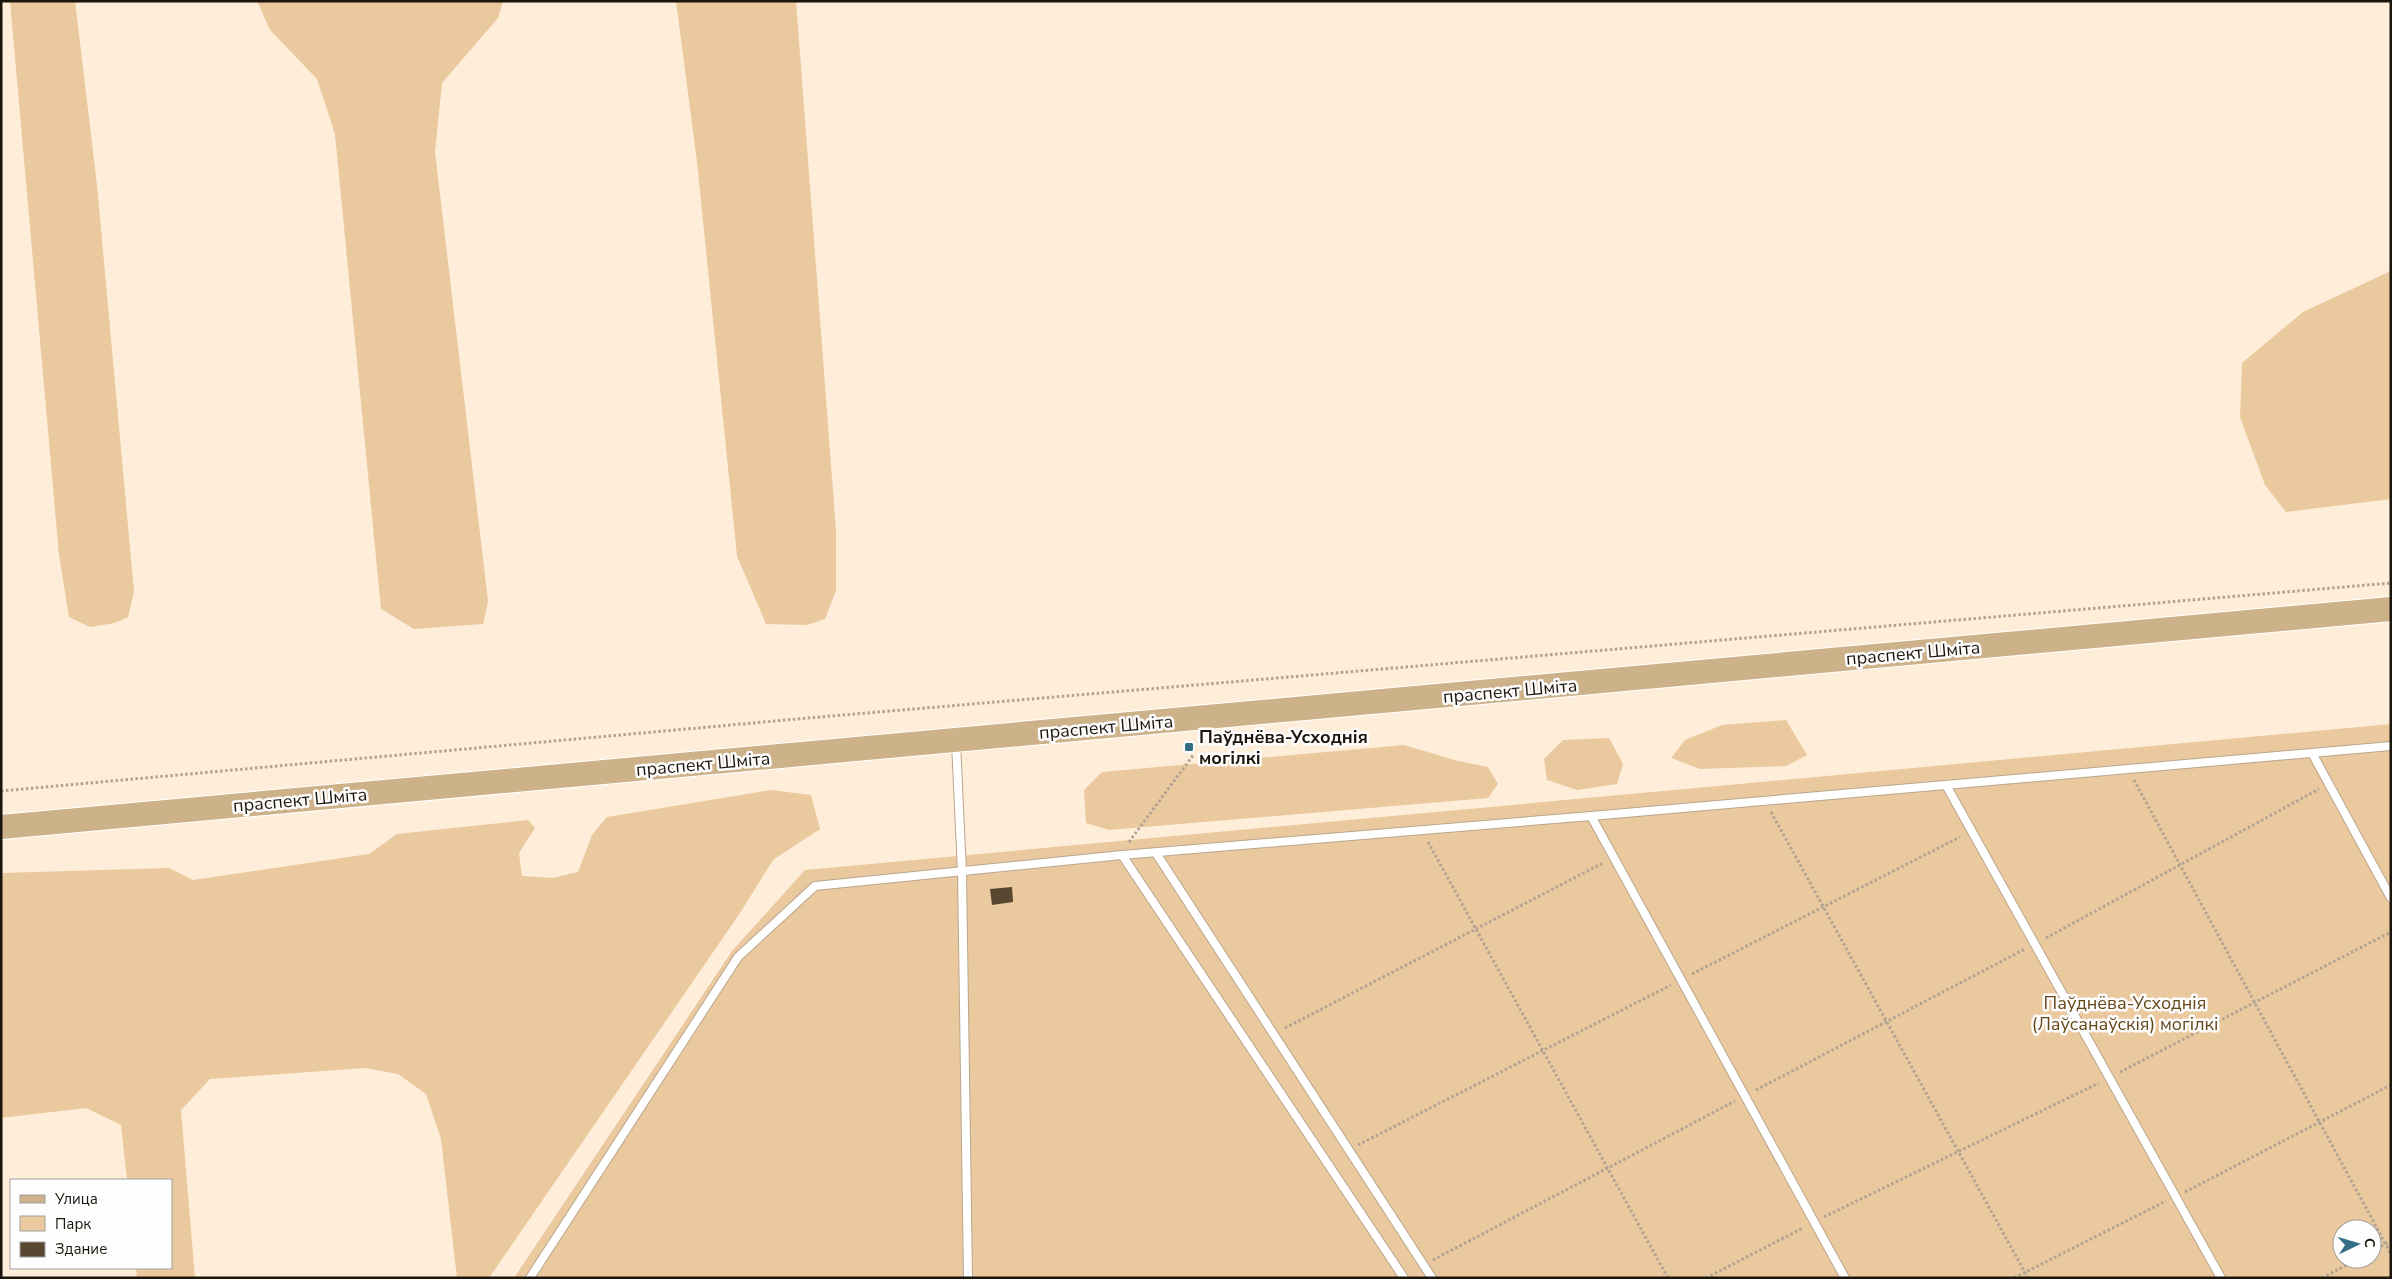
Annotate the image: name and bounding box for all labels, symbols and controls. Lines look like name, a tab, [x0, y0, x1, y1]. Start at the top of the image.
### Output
street label: праспект Шміта	[1845, 635, 1981, 671]
street label: праспект Шміта	[1442, 673, 1578, 709]
street label: праспект Шміта	[1038, 709, 1174, 745]
place label: Паўднёва-Усходнія могілкі	[1199, 725, 1368, 770]
marker: Паўднёва-Усходнія могілкі	[1183, 741, 1195, 753]
street label: праспект Шміта	[635, 746, 771, 782]
street label: праспект Шміта	[232, 782, 368, 818]
park label: Паўднёва-Усходнія (Лаўсанаўскія) могілкі	[2032, 991, 2218, 1036]
legend	[10, 1179, 172, 1269]
text: Улица	[54, 1189, 98, 1209]
text: Парк	[55, 1214, 91, 1234]
north arrow	[2332, 1219, 2382, 1269]
text: С	[2360, 1237, 2379, 1249]
text: Здание	[55, 1239, 107, 1259]

